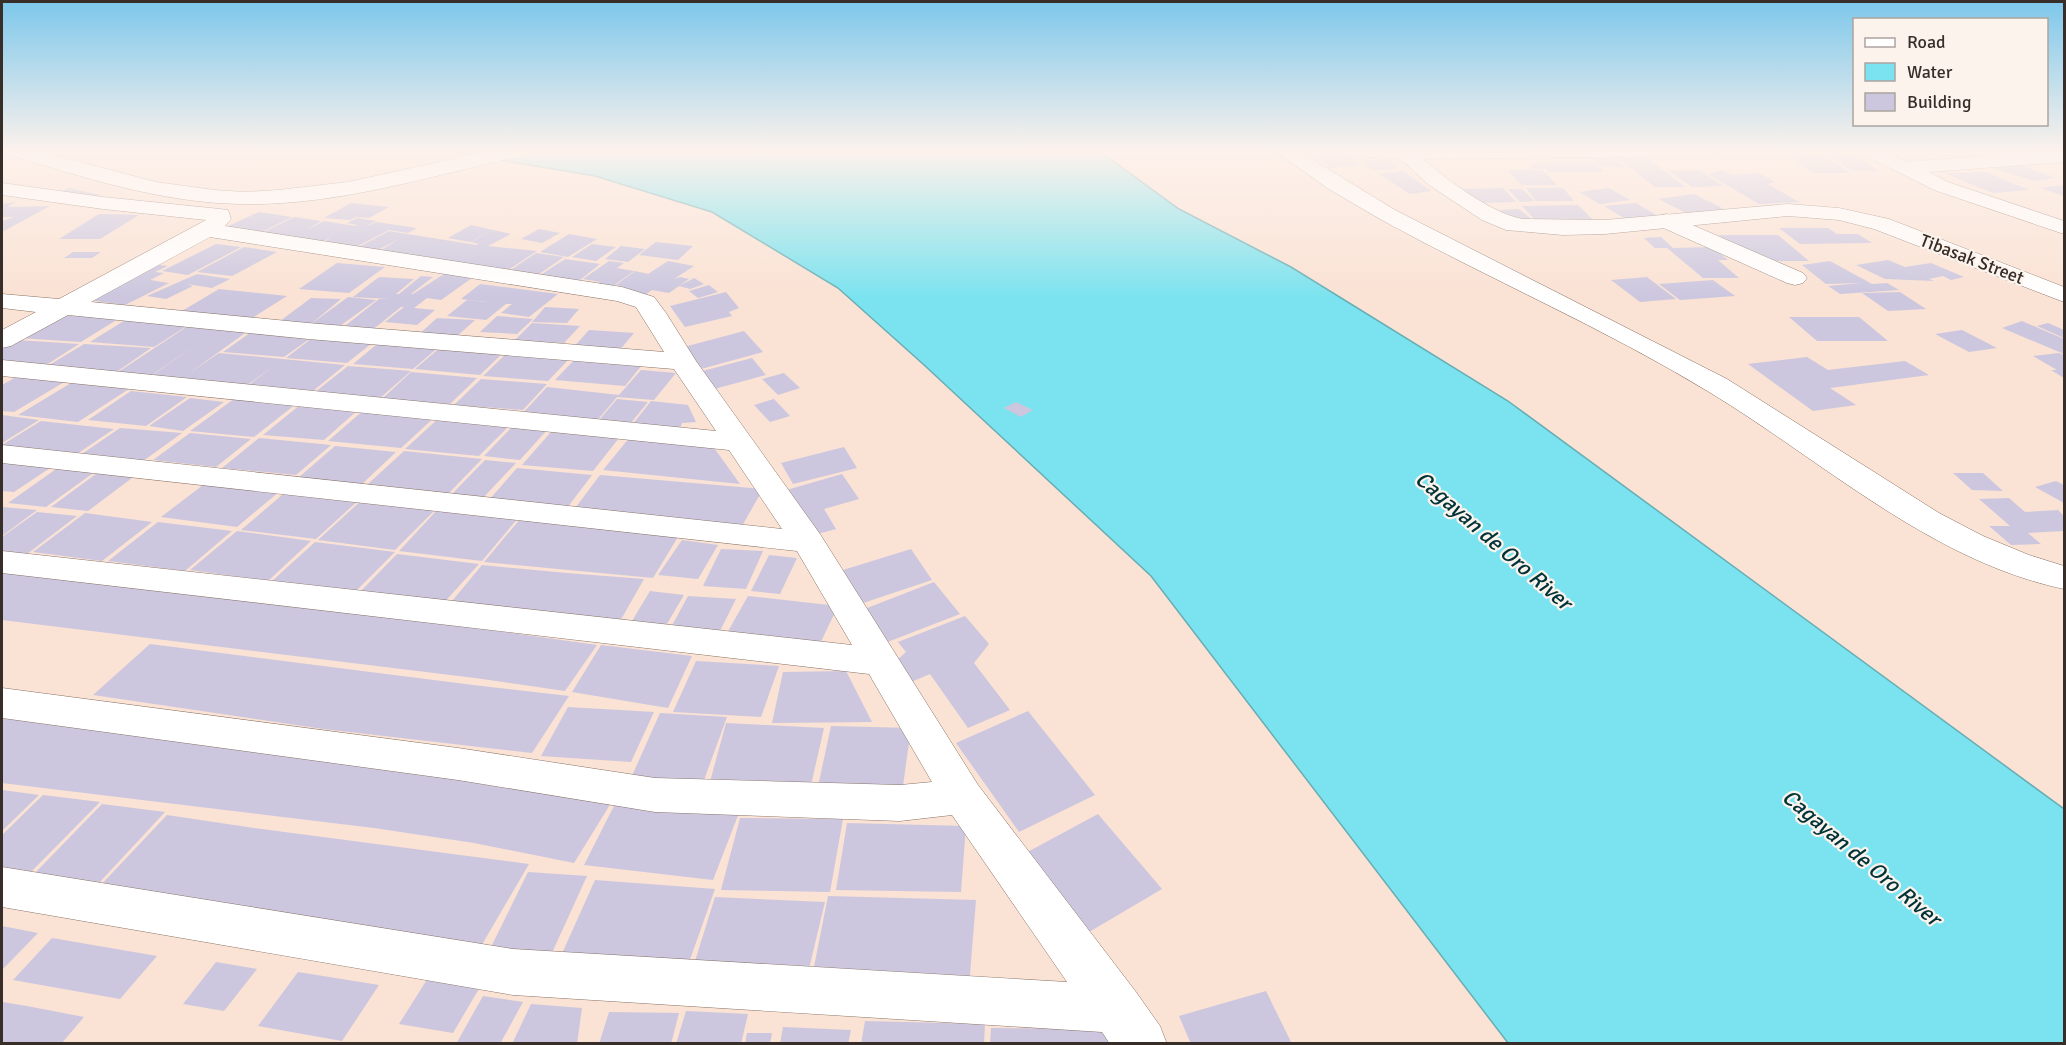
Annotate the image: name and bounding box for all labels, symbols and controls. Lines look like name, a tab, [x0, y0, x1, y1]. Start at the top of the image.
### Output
legend	[1853, 18, 2048, 126]
text: Road	[1907, 31, 1946, 53]
text: Water	[1907, 61, 1953, 83]
text: Building	[1907, 91, 1971, 113]
street label: Tibasak Street	[1917, 229, 2027, 289]
water label: Cagayan de Oro River	[1410, 465, 1580, 618]
water label: Cagayan de Oro River	[1777, 783, 1949, 933]

